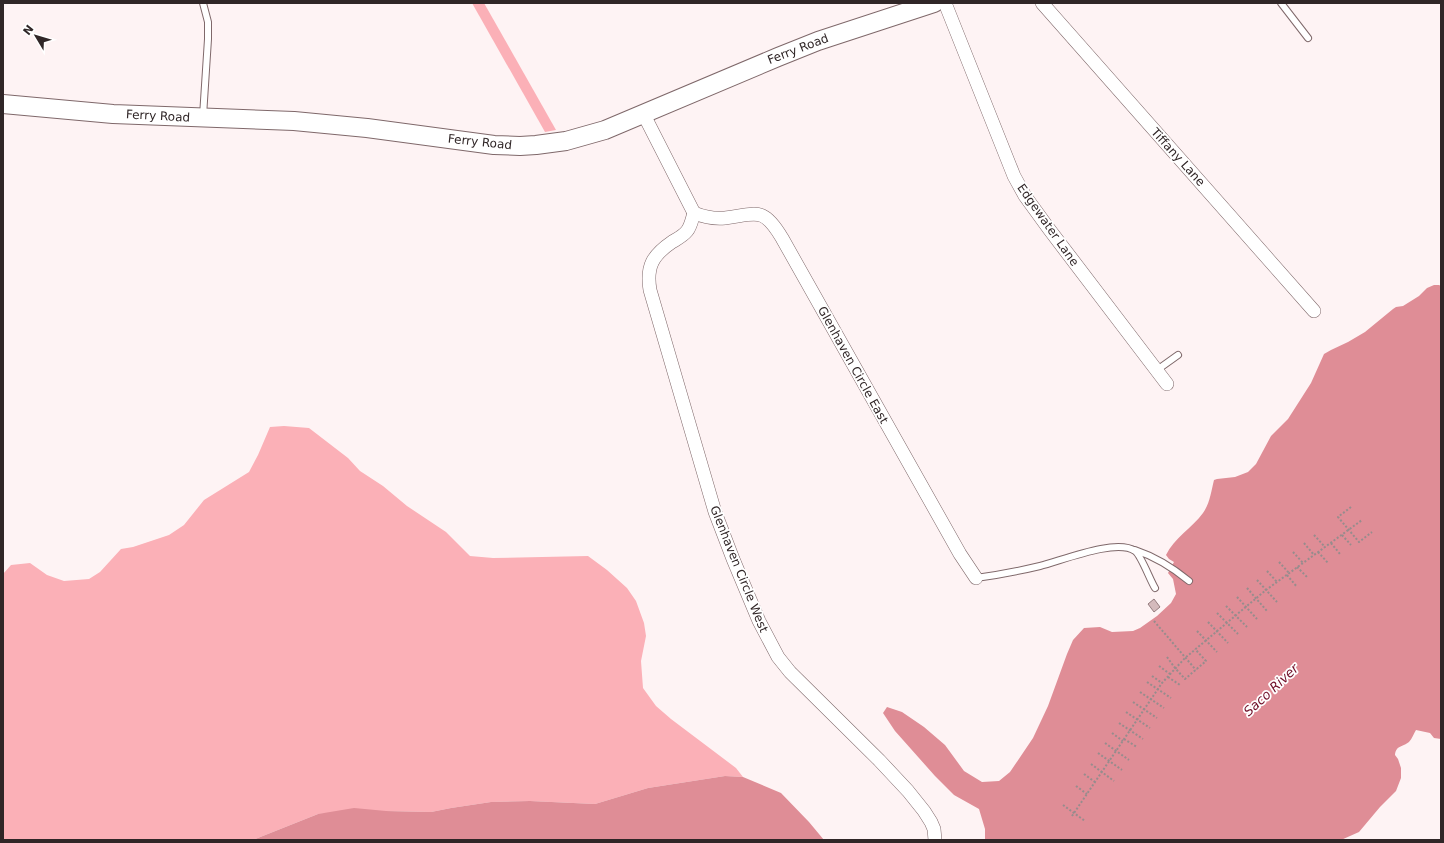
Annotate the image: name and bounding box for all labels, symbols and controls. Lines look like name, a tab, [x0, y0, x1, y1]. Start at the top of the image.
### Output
north arrow	[16, 16, 56, 56]
text: N	[21, 23, 36, 38]
street label: Ferry Road	[765, 31, 831, 67]
street label: Ferry Road	[126, 107, 190, 125]
street label: Tiffany Lane	[1148, 124, 1208, 189]
street label: Ferry Road	[447, 132, 513, 152]
street label: Edgewater Lane	[1014, 181, 1082, 269]
street label: Glenhaven Circle East	[815, 304, 891, 426]
street label: Glenhaven Circle West	[707, 504, 771, 635]
water label: Saco River	[1241, 660, 1303, 719]

